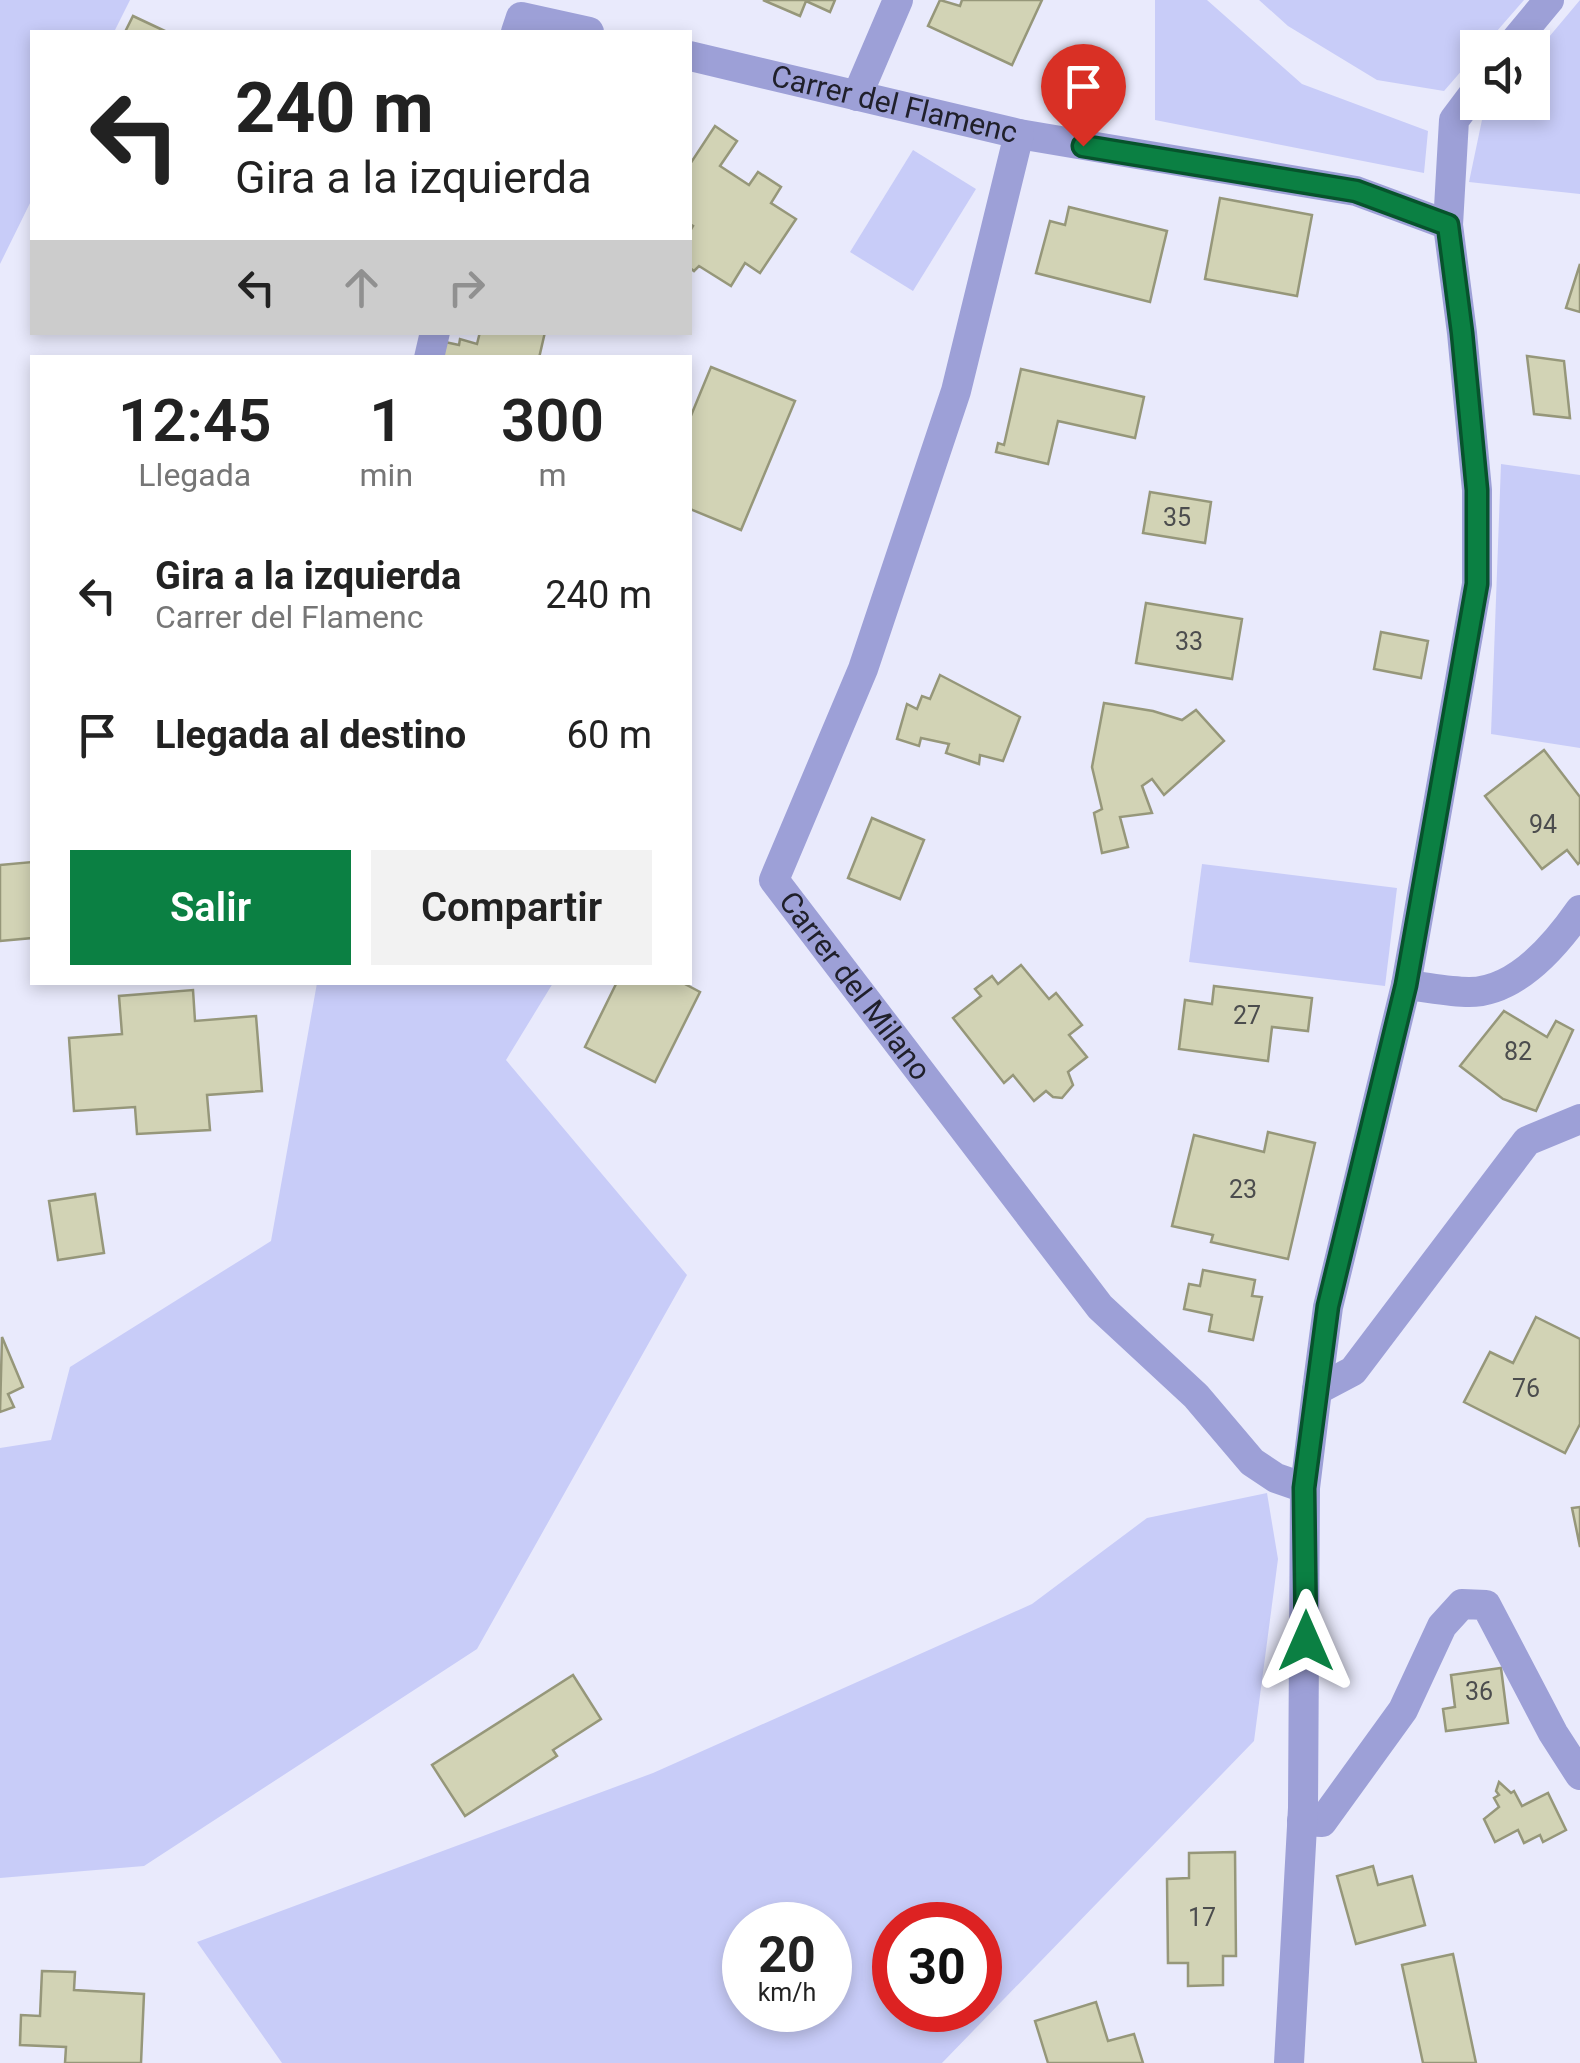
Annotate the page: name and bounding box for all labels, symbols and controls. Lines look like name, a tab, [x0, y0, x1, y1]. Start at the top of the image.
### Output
map controls	[1460, 30, 1550, 120]
button: sound	[1460, 30, 1550, 120]
pin	[1041, 44, 1126, 147]
street label: Carrer del Flamenc	[768, 58, 1021, 150]
icon: arrive	[1056, 59, 1111, 114]
text: 240 m	[235, 67, 434, 149]
icon: left	[70, 70, 200, 200]
text: Gira a la izquierda	[235, 151, 592, 204]
icon: left	[229, 260, 284, 315]
icon: ahead	[334, 260, 389, 315]
icon: right	[439, 260, 494, 315]
text: 12:45	[118, 385, 272, 456]
text: 1	[369, 385, 403, 456]
text: 300	[501, 385, 604, 456]
text: Llegada	[138, 456, 251, 494]
text: min	[360, 456, 413, 494]
text: m	[538, 456, 567, 494]
house number: 35	[1163, 503, 1191, 532]
text: Gira a la izquierda	[155, 554, 461, 598]
icon: left	[70, 568, 125, 623]
text: 240 m	[545, 573, 652, 617]
text: Carrer del Flamenc	[155, 598, 423, 636]
house number: 33	[1175, 627, 1203, 656]
icon: arrive	[70, 708, 125, 763]
text: Llegada al destino	[155, 713, 466, 757]
text: 60 m	[567, 713, 652, 757]
house number: 94	[1529, 810, 1557, 839]
button: Salir	[70, 850, 351, 965]
button: Compartir	[371, 850, 652, 965]
street label: Carrer del Milano	[772, 884, 938, 1087]
house number: 27	[1233, 1001, 1261, 1030]
house number: 82	[1504, 1037, 1532, 1066]
house number: 23	[1229, 1175, 1257, 1204]
house number: 76	[1512, 1374, 1540, 1403]
position arrow	[1254, 1589, 1358, 1693]
house number: 36	[1465, 1677, 1493, 1706]
speed limit sign: 30	[872, 1902, 1002, 2032]
house number: 17	[1188, 1903, 1216, 1932]
text: 20	[758, 1926, 816, 1984]
text: km/h	[758, 1978, 816, 2007]

